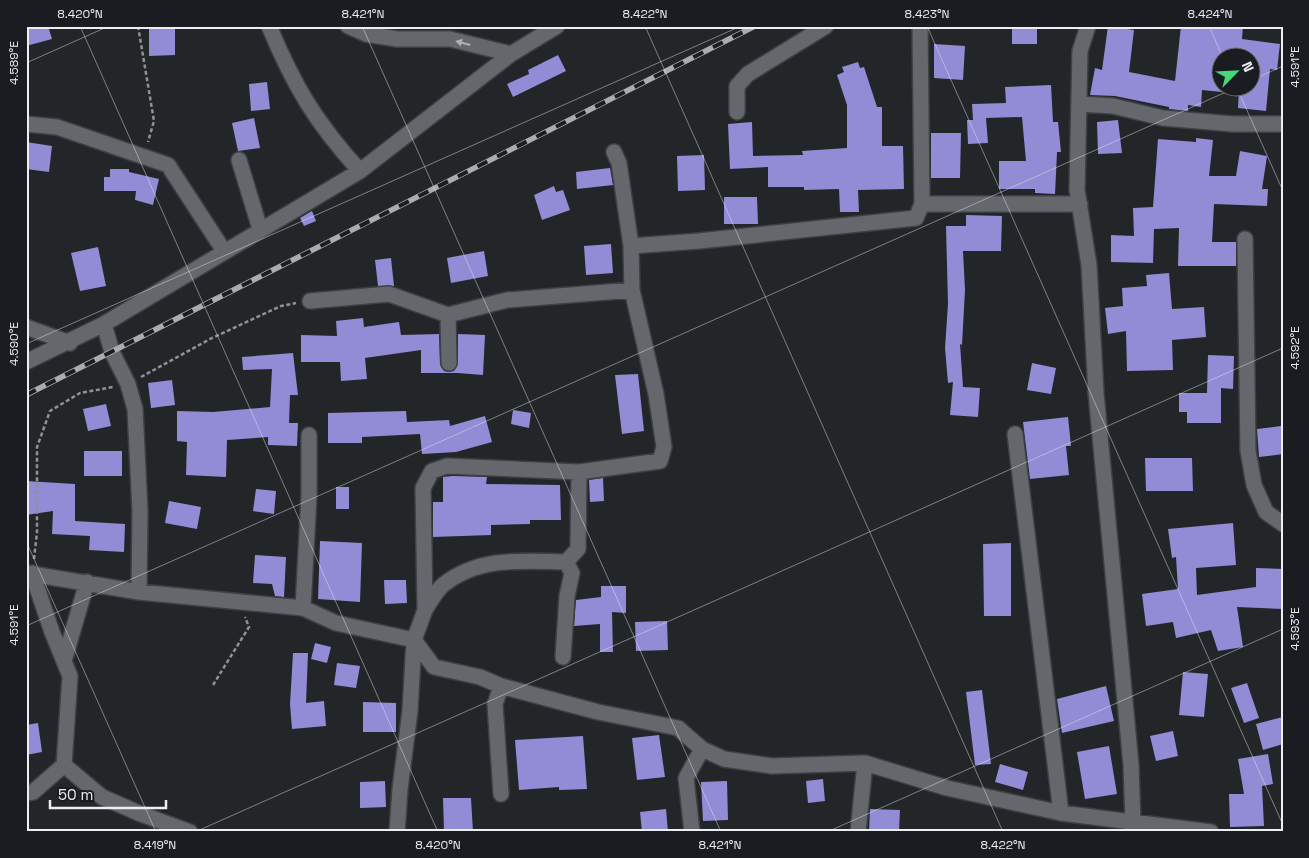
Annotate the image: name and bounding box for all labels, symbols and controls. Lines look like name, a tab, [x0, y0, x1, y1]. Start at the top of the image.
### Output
text: 8.420°N	[57, 6, 103, 22]
text: 8.421°N	[342, 6, 384, 22]
text: 8.422°N	[622, 6, 668, 22]
text: 8.423°N	[905, 6, 950, 22]
text: 8.424°N	[1188, 6, 1232, 22]
one-way arrow	[456, 39, 471, 47]
text: 4.589°E	[6, 41, 22, 85]
text: 4.591°E	[1287, 46, 1303, 88]
north arrow	[1212, 48, 1262, 98]
text: N	[1238, 59, 1258, 75]
text: 4.590°E	[6, 322, 22, 366]
text: 4.592°E	[1287, 326, 1303, 370]
text: 4.591°E	[6, 604, 22, 646]
text: 4.593°E	[1287, 607, 1303, 651]
scale bar	[50, 778, 166, 810]
text: 50 m	[58, 785, 93, 804]
text: 8.419°N	[134, 837, 176, 853]
text: 8.420°N	[415, 837, 461, 853]
text: 8.421°N	[699, 837, 741, 853]
text: 8.422°N	[980, 837, 1026, 853]

